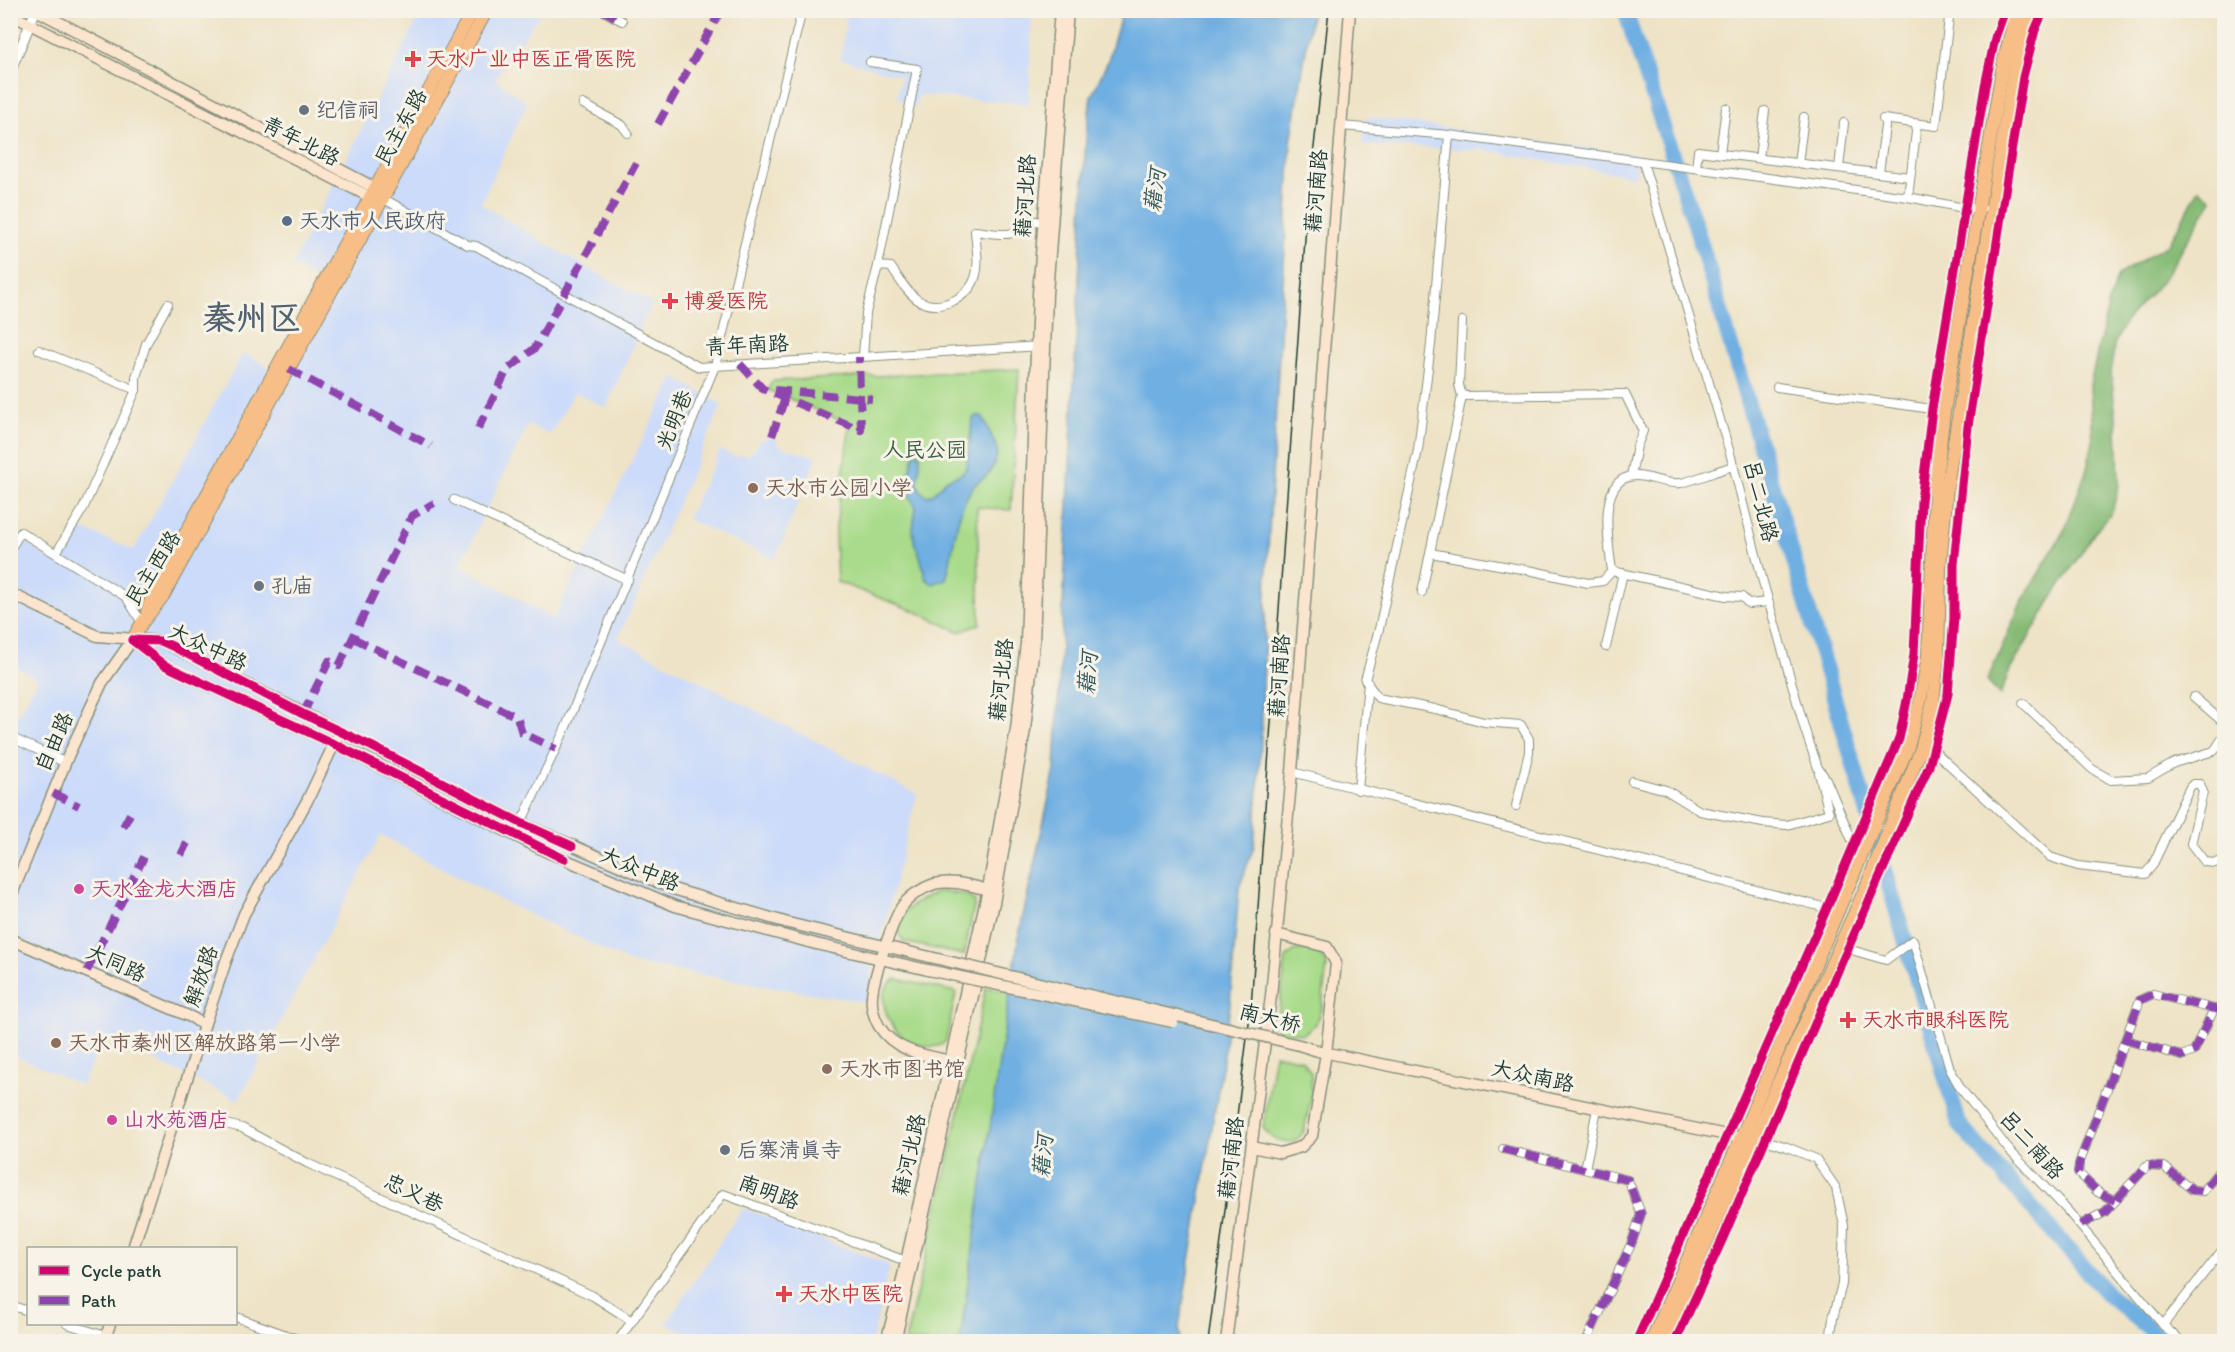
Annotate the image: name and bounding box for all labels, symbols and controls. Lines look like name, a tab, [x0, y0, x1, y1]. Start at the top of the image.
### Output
place label: 天水广业中医正骨医院	[426, 46, 636, 71]
marker: 天水广业中医正骨医院	[404, 50, 422, 68]
street label: 民主东路	[369, 84, 432, 170]
place label: 纪信祠	[316, 97, 379, 122]
marker: 纪信祠	[297, 103, 311, 117]
street label: 青年北路	[258, 110, 344, 171]
street label: 藉河南路	[1299, 148, 1332, 234]
street label: 藉河北路	[1009, 153, 1040, 239]
water label: 藉河	[1138, 163, 1171, 214]
place label: 天水市人民政府	[299, 208, 446, 233]
marker: 天水市人民政府	[280, 214, 294, 228]
place label: 博爱医院	[684, 288, 768, 313]
marker: 博爱医院	[661, 292, 679, 310]
district label: 秦州区	[203, 298, 302, 337]
street label: 青年南路	[704, 330, 790, 359]
street label: 光明巷	[650, 386, 697, 454]
park label: 人民公园	[883, 437, 967, 462]
street label: 吕二北路	[1739, 457, 1784, 545]
place label: 天水市公园小学	[765, 475, 912, 500]
marker: 天水市公园小学	[746, 481, 760, 495]
street label: 民主西路	[120, 525, 185, 610]
place label: 孔庙	[271, 573, 313, 598]
marker: 孔庙	[252, 579, 266, 593]
street label: 大众中路	[165, 617, 252, 676]
street label: 藉河南路	[1263, 633, 1294, 719]
street label: 藉河北路	[984, 637, 1017, 723]
water label: 藉河	[1072, 647, 1103, 696]
street label: 自由路	[29, 708, 78, 776]
street label: 大众中路	[597, 841, 684, 896]
place label: 天水金龙大酒店	[91, 876, 238, 901]
marker: 天水金龙大酒店	[72, 882, 86, 896]
street label: 大同路	[82, 938, 150, 987]
street label: 解放路	[178, 942, 223, 1010]
street label: 南大桥	[1237, 998, 1304, 1037]
place label: 天水市眼科医院	[1862, 1007, 2009, 1032]
marker: 天水市眼科医院	[1839, 1011, 1857, 1029]
place label: 天水市秦州区解放路第一小学	[68, 1030, 341, 1055]
marker: 天水市秦州区解放路第一小学	[49, 1036, 63, 1050]
street label: 大众南路	[1489, 1055, 1577, 1096]
place label: 天水市图书馆	[839, 1056, 965, 1081]
marker: 天水市图书馆	[820, 1062, 834, 1076]
street label: 吕二南路	[1995, 1105, 2070, 1184]
place label: 山水苑酒店	[124, 1107, 229, 1132]
street label: 藉河北路	[887, 1111, 930, 1199]
marker: 山水苑酒店	[105, 1113, 119, 1127]
street label: 藉河南路	[1213, 1115, 1248, 1201]
water label: 藉河	[1027, 1130, 1059, 1179]
place label: 后寨清真寺	[737, 1137, 842, 1162]
marker: 后寨清真寺	[718, 1143, 732, 1157]
street label: 忠义巷	[380, 1168, 448, 1217]
street label: 南明路	[735, 1169, 803, 1214]
legend	[27, 1247, 237, 1325]
text: Cycle path	[81, 1260, 162, 1282]
place label: 天水中医院	[798, 1281, 903, 1306]
marker: 天水中医院	[775, 1285, 793, 1303]
text: Path	[81, 1290, 116, 1312]

